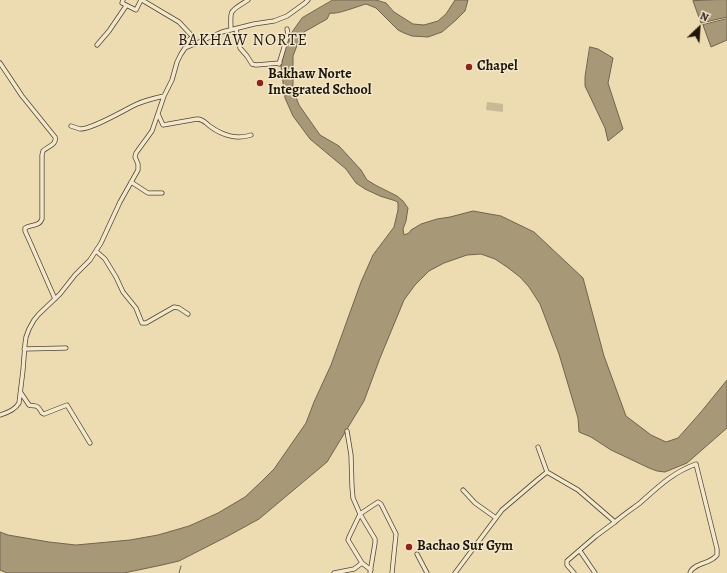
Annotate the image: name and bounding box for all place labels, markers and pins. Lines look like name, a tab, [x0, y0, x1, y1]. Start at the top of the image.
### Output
place label: Chapel	[477, 59, 518, 75]
marker: Chapel	[464, 62, 474, 72]
place label: Bakhaw Norte Integrated School	[268, 67, 371, 100]
marker: Bakhaw Norte Integrated School	[255, 78, 265, 88]
place label: Bachao Sur Gym	[417, 539, 513, 555]
marker: Bachao Sur Gym	[404, 542, 414, 552]

